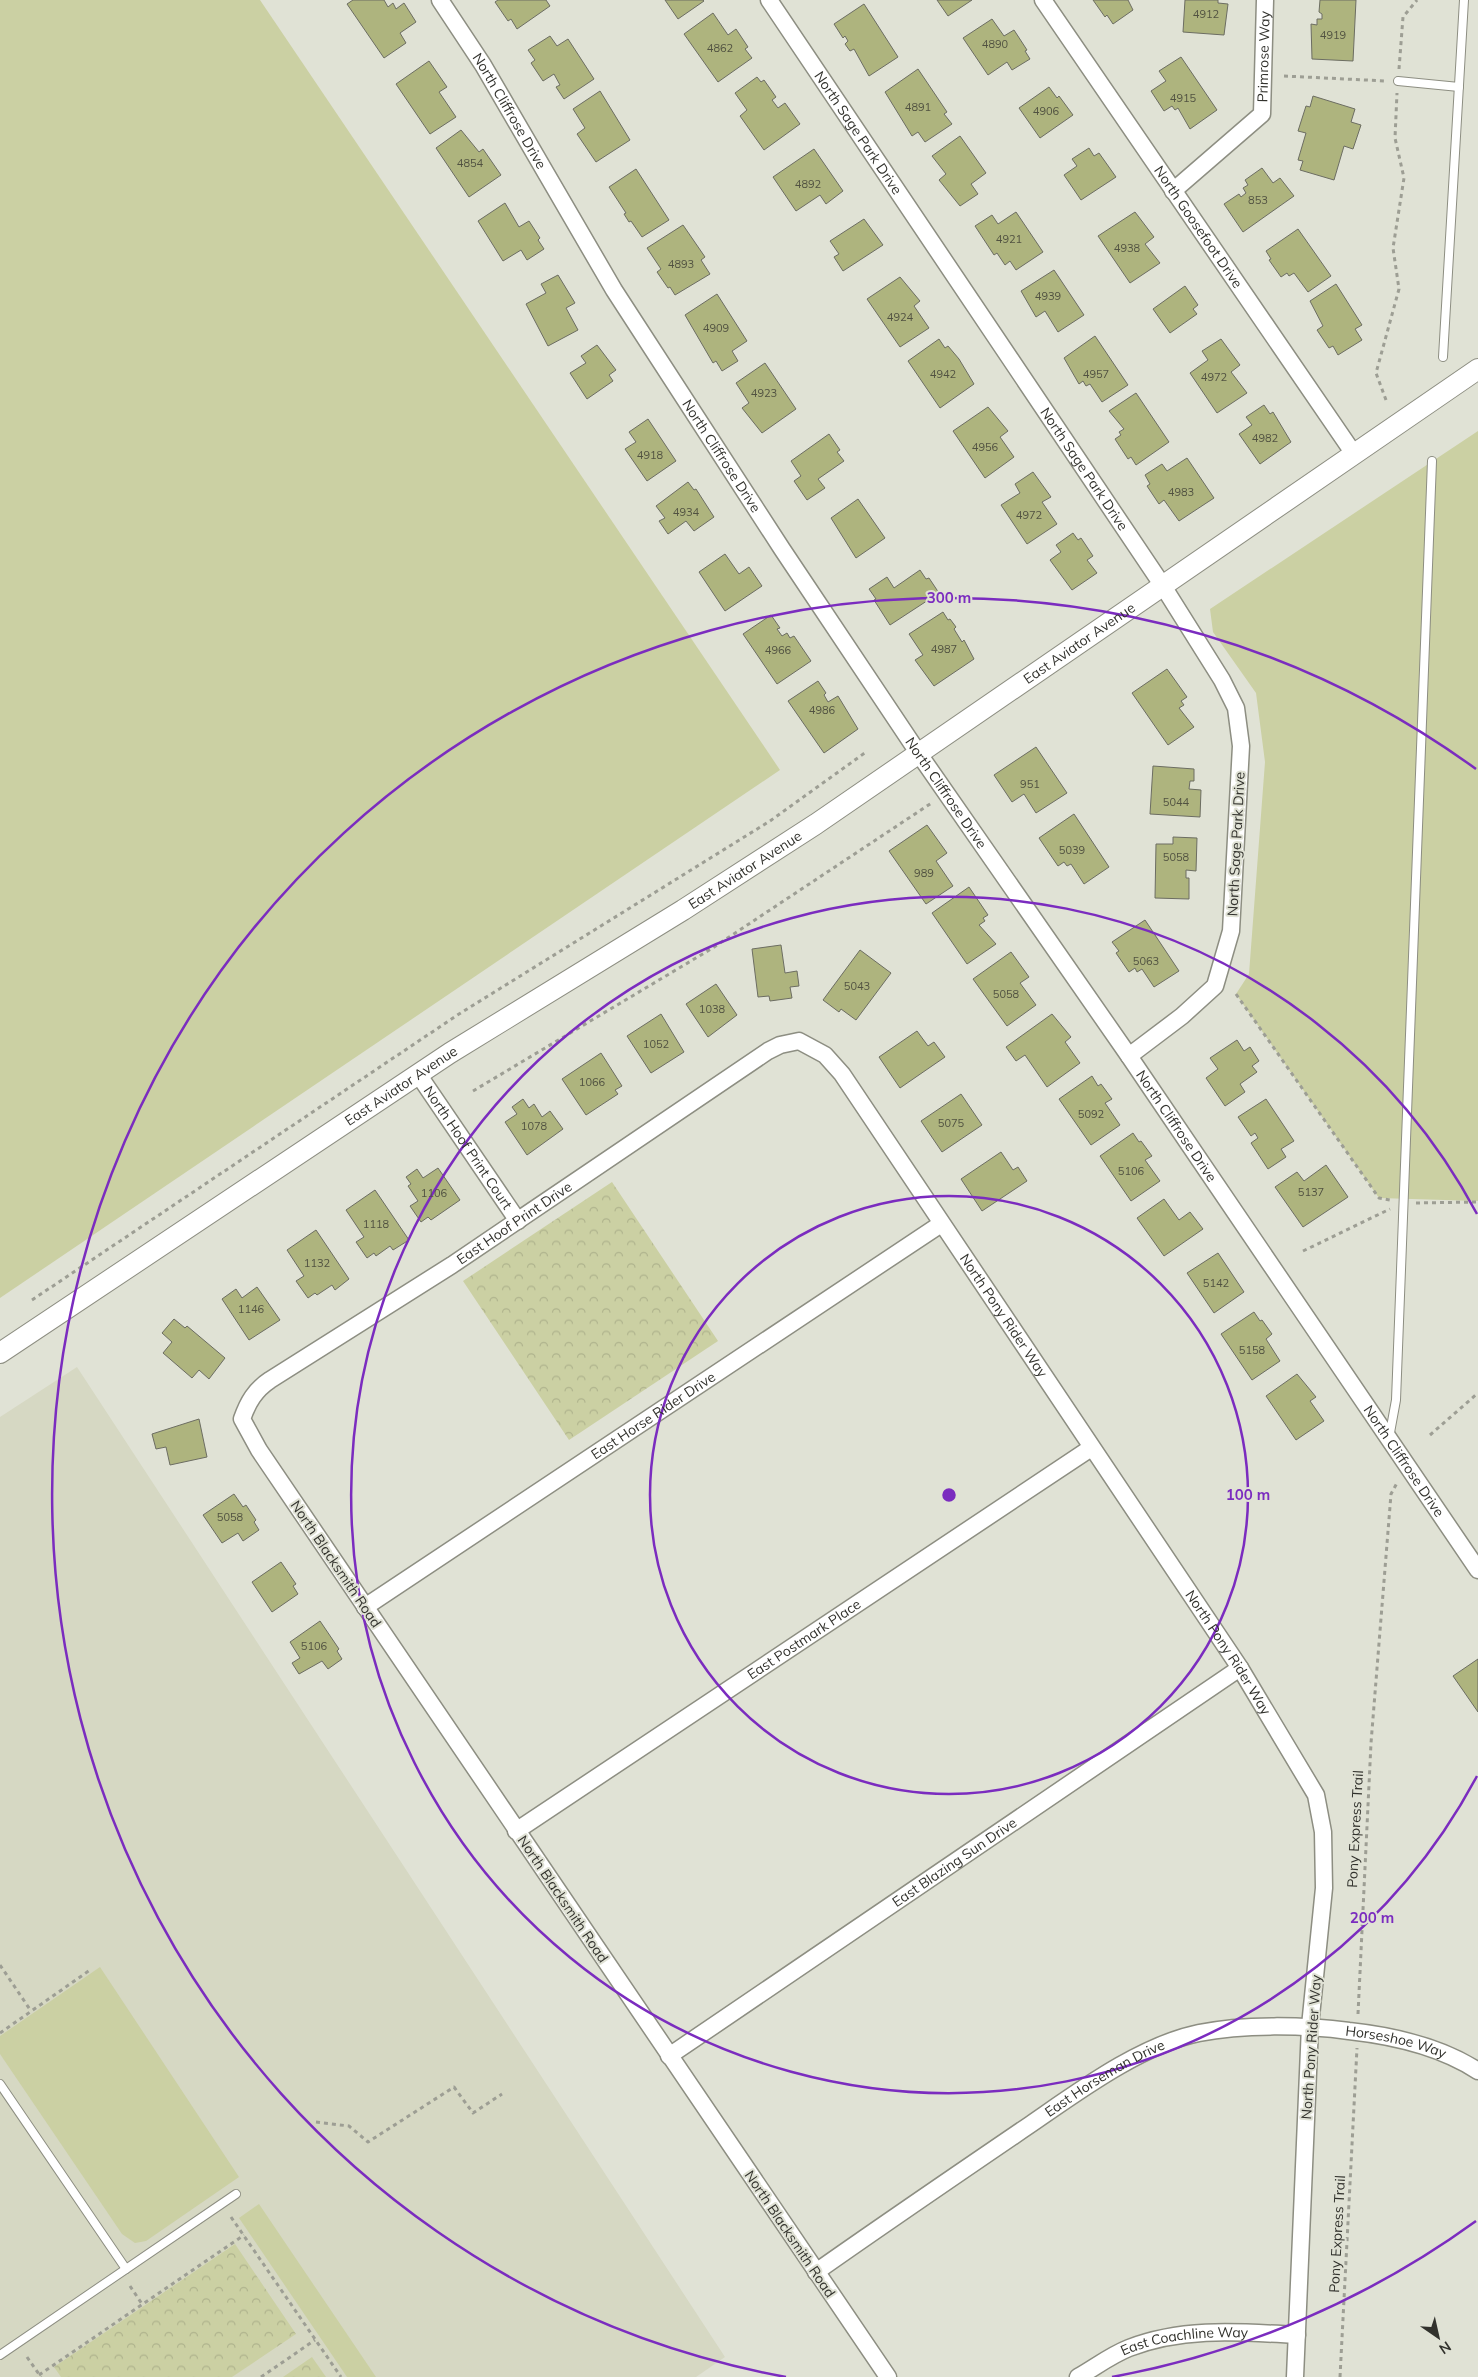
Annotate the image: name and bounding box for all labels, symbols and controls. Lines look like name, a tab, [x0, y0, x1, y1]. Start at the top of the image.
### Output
house number: 4912	[1193, 7, 1220, 21]
street label: Primrose Way	[1253, 10, 1274, 103]
house number: 4919	[1320, 28, 1346, 42]
house number: 4890	[982, 37, 1009, 51]
house number: 4862	[707, 41, 734, 55]
street label: North Cliffrose Drive	[469, 50, 551, 172]
street label: North Sage Park Drive	[810, 68, 906, 198]
house number: 4915	[1170, 91, 1197, 105]
house number: 4891	[905, 100, 931, 114]
house number: 4906	[1033, 104, 1060, 118]
house number: 4854	[457, 156, 484, 170]
street label: North Goosefoot Drive	[1150, 162, 1247, 292]
house number: 4892	[795, 177, 822, 191]
house number: 853	[1248, 193, 1268, 207]
house number: 4921	[996, 232, 1022, 246]
house number: 4938	[1114, 241, 1141, 255]
house number: 4893	[668, 257, 694, 271]
house number: 4939	[1035, 289, 1061, 303]
house number: 4924	[887, 310, 914, 324]
house number: 4909	[703, 321, 729, 335]
house number: 4942	[930, 367, 957, 381]
house number: 4957	[1083, 367, 1109, 381]
house number: 4972	[1201, 370, 1228, 384]
house number: 4923	[751, 386, 777, 400]
street label: North Cliffrose Drive	[678, 396, 765, 516]
street label: North Sage Park Drive	[1036, 404, 1132, 534]
house number: 4982	[1252, 431, 1279, 445]
house number: 4956	[972, 440, 999, 454]
house number: 4918	[637, 448, 664, 462]
house number: 4983	[1168, 485, 1194, 499]
house number: 4934	[673, 505, 700, 519]
house number: 4972	[1016, 508, 1043, 522]
text: 300 m	[927, 588, 971, 607]
street label: East Aviator Avenue	[1020, 598, 1139, 688]
house number: 4987	[931, 642, 957, 656]
house number: 4966	[765, 643, 792, 657]
house number: 4986	[809, 703, 836, 717]
street label: North Cliffrose Drive	[901, 734, 991, 852]
street label: North Sage Park Drive	[1223, 771, 1249, 917]
house number: 951	[1020, 777, 1040, 791]
house number: 5044	[1163, 795, 1190, 809]
street label: East Aviator Avenue	[685, 827, 805, 913]
house number: 5039	[1059, 843, 1085, 857]
house number: 5058	[1163, 850, 1190, 864]
house number: 989	[914, 866, 934, 880]
house number: 5063	[1133, 954, 1159, 968]
house number: 5043	[844, 979, 870, 993]
house number: 5058	[993, 987, 1020, 1001]
house number: 1038	[699, 1002, 726, 1016]
house number: 1052	[643, 1037, 670, 1051]
street label: East Aviator Avenue	[341, 1042, 461, 1130]
street label: North Cliffrose Drive	[1132, 1067, 1221, 1185]
house number: 1066	[579, 1075, 606, 1089]
street label: North Hoof Print Court	[420, 1082, 516, 1213]
house number: 5092	[1078, 1107, 1105, 1121]
house number: 5075	[938, 1116, 965, 1130]
house number: 1078	[521, 1119, 548, 1133]
house number: 5106	[1118, 1164, 1145, 1178]
street label: East Hoof Print Drive	[453, 1178, 575, 1268]
house number: 5137	[1298, 1185, 1324, 1199]
house number: 1106	[421, 1186, 448, 1200]
house number: 1118	[363, 1217, 390, 1231]
street label: North Pony Rider Way	[956, 1250, 1052, 1381]
house number: 1132	[304, 1256, 331, 1270]
house number: 5142	[1203, 1276, 1230, 1290]
house number: 1146	[238, 1302, 265, 1316]
house number: 5158	[1239, 1343, 1266, 1357]
street label: East Horse Rider Drive	[587, 1368, 719, 1463]
street label: North Cliffrose Drive	[1360, 1402, 1448, 1520]
text: 100 m	[1226, 1485, 1270, 1504]
centre of rings	[940, 1486, 958, 1504]
street label: North Blacksmith Road	[287, 1497, 385, 1631]
house number: 5058	[217, 1510, 244, 1524]
street label: North Pony Rider Way	[1181, 1587, 1275, 1719]
street label: East Postmark Place	[744, 1595, 864, 1683]
house number: 5106	[301, 1639, 328, 1653]
street label: Pony Express Trail	[1343, 1770, 1367, 1888]
street label: East Blazing Sun Drive	[889, 1813, 1020, 1911]
street label: North Blacksmith Road	[514, 1832, 612, 1966]
text: 200 m	[1350, 1908, 1394, 1927]
street label: North Pony Rider Way	[1297, 1973, 1325, 2120]
street label: Horseshoe Way	[1344, 2022, 1450, 2062]
street label: East Horseman Drive	[1041, 2036, 1167, 2121]
street label: North Blacksmith Road	[741, 2167, 839, 2301]
street label: Pony Express Trail	[1325, 2175, 1349, 2293]
north arrow	[1413, 2312, 1463, 2362]
street label: East Coachline Way	[1118, 2323, 1249, 2360]
text: N	[1436, 2337, 1455, 2358]

